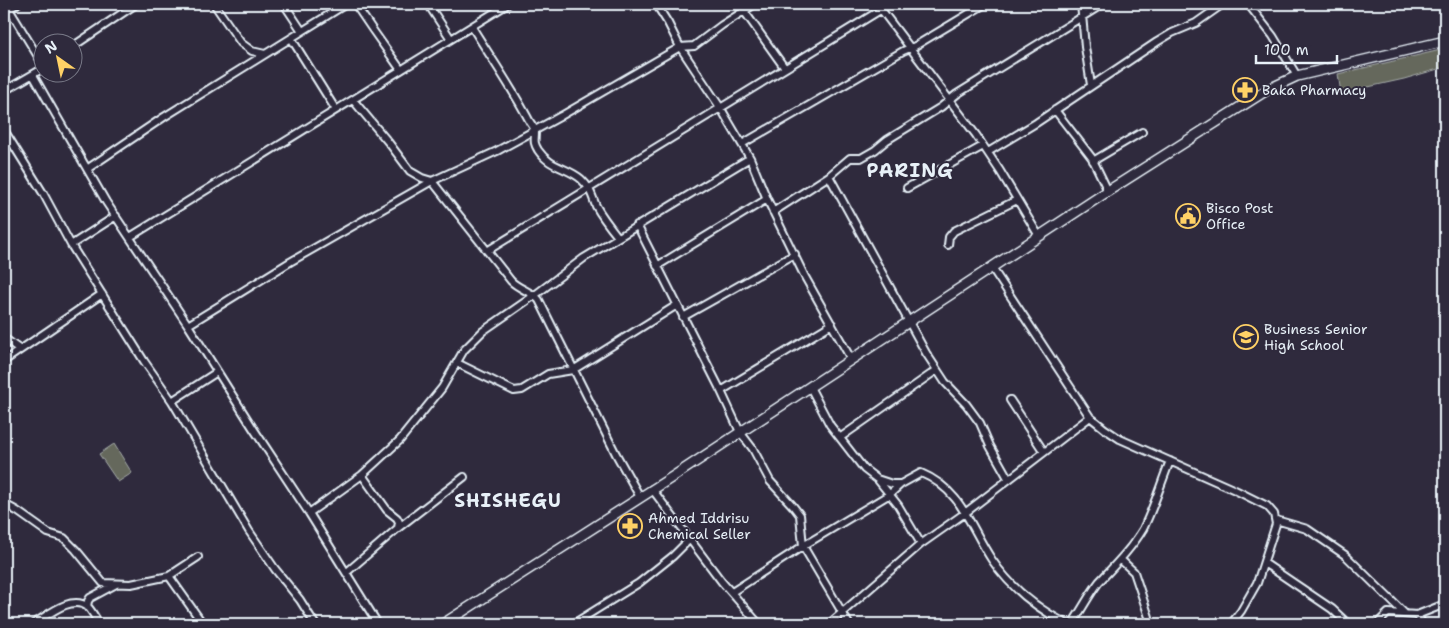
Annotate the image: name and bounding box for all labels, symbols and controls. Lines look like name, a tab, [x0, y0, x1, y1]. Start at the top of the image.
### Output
north arrow	[32, 32, 82, 82]
scale bar	[1256, 32, 1338, 64]
text: N	[41, 37, 60, 58]
text: 100 m	[1264, 40, 1309, 60]
pharmacy icon: Baka Pharmacy	[1232, 77, 1258, 103]
place label: Baka Pharmacy	[1262, 81, 1366, 99]
district label: PARING	[867, 158, 953, 183]
place label: Bisco Post Office	[1206, 199, 1273, 233]
public building icon: Bisco Post Office	[1175, 203, 1201, 229]
place label: Business Senior High School	[1264, 320, 1368, 354]
school or university icon: Business Senior High School	[1233, 324, 1259, 350]
district label: SHISHEGU	[454, 488, 562, 513]
place label: Ahmed Iddrisu Chemical Seller	[648, 509, 751, 543]
pharmacy icon: Ahmed Iddrisu Chemical Seller	[617, 513, 643, 539]

